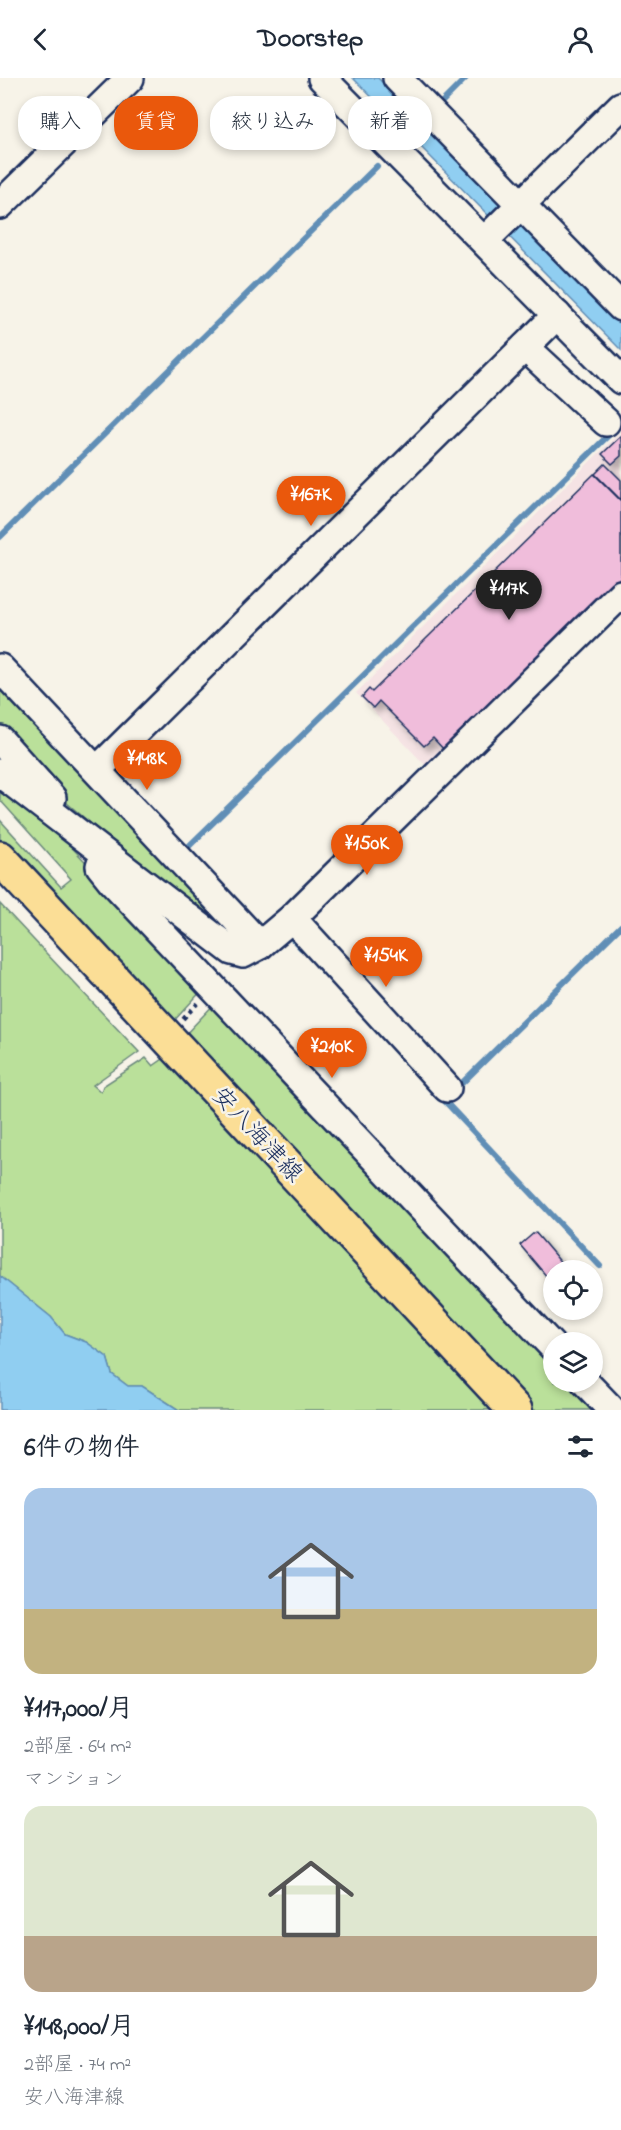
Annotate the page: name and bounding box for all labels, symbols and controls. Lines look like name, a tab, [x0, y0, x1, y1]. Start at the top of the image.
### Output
text: Doorstep	[258, 20, 363, 59]
icon: back	[24, 23, 57, 56]
icon: person	[564, 23, 597, 56]
chip: 購入	[18, 96, 102, 150]
chip: 賃貸	[114, 96, 198, 150]
chip: 絞り込み	[210, 96, 336, 150]
chip: 新着	[348, 96, 432, 150]
pin: ¥167K	[269, 476, 353, 527]
text: ¥167K	[291, 481, 331, 510]
pin: ¥117K	[467, 570, 551, 621]
text: ¥117K	[490, 575, 528, 604]
pin: ¥148K	[105, 740, 189, 791]
text: ¥148K	[127, 745, 167, 774]
pin: ¥150K	[325, 825, 409, 876]
text: ¥150K	[345, 830, 389, 859]
pin: ¥154K	[344, 937, 428, 988]
text: ¥154K	[364, 942, 408, 971]
pin: ¥210K	[290, 1028, 374, 1079]
text: ¥210K	[311, 1033, 353, 1062]
street label: 安八海津線	[202, 1080, 310, 1192]
map controls	[543, 1260, 603, 1392]
button: locate	[543, 1260, 603, 1320]
button: layers	[543, 1332, 603, 1392]
text: 6件の物件	[24, 1430, 139, 1468]
icon: filters	[564, 1430, 597, 1463]
icon: home	[257, 1527, 365, 1635]
text: ¥117,000/月	[24, 1691, 134, 1729]
text: 2部屋 · 64 m²	[24, 1733, 132, 1762]
text: マンション	[24, 1766, 123, 1795]
icon: home	[257, 1845, 365, 1953]
text: ¥148,000/月	[24, 2009, 135, 2047]
text: 2部屋 · 74 m²	[24, 2051, 131, 2080]
text: 安八海津線	[24, 2084, 124, 2113]

